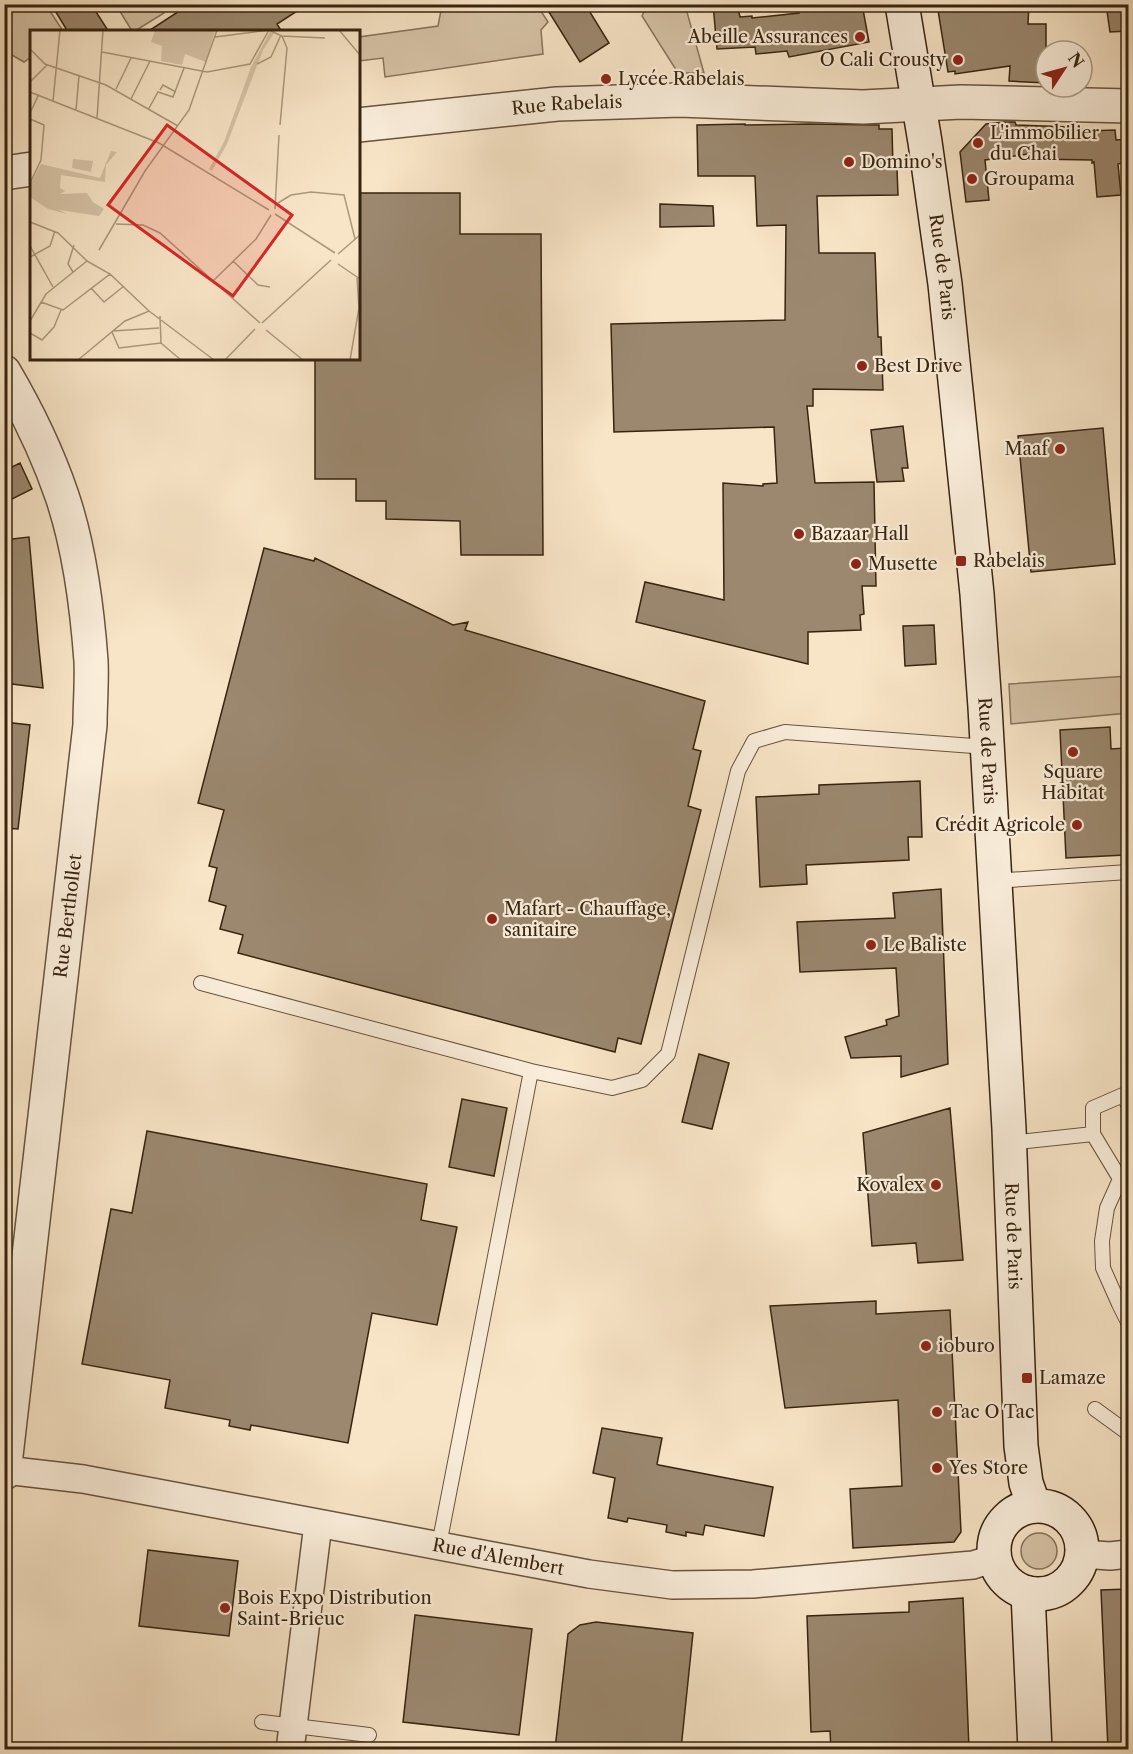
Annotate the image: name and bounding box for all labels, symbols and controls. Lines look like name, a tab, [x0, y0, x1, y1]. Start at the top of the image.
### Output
place label: Abeille Assurances	[687, 26, 848, 48]
inset map	[30, 30, 360, 360]
marker: Abeille Assurances	[853, 30, 867, 44]
north arrow	[1034, 39, 1094, 99]
place label: O Cali Crousty	[820, 49, 947, 71]
text: N	[1064, 49, 1088, 72]
marker: O Cali Crousty	[951, 53, 965, 67]
place label: Lycée Rabelais	[618, 68, 745, 90]
marker: Lycée Rabelais	[599, 72, 613, 86]
street label: Rue Rabelais	[510, 91, 623, 120]
place label: L'immobilier du Chai	[990, 122, 1100, 165]
marker: L'immobilier du Chai	[971, 136, 985, 150]
place label: Domino's	[861, 151, 942, 173]
marker: Domino's	[842, 155, 856, 169]
place label: Groupama	[984, 168, 1075, 190]
marker: Groupama	[965, 172, 979, 186]
street label: Rue de Paris	[924, 212, 960, 321]
place label: Best Drive	[874, 355, 962, 377]
marker: Best Drive	[855, 359, 869, 373]
place label: Maaf	[1005, 438, 1051, 460]
marker: Maaf	[1053, 442, 1067, 456]
place label: Bazaar Hall	[811, 523, 909, 545]
marker: Bazaar Hall	[792, 527, 806, 541]
place label: Rabelais	[973, 550, 1045, 572]
place label: Musette	[868, 553, 938, 575]
marker: Rabelais	[954, 554, 968, 568]
marker: Musette	[849, 557, 863, 571]
street label: Rue de Paris	[973, 696, 1002, 805]
marker: Square Habitat	[1066, 745, 1080, 759]
place label: Square Habitat	[1041, 761, 1105, 804]
place label: Crédit Agricole	[935, 814, 1065, 836]
marker: Crédit Agricole	[1070, 818, 1084, 832]
street label: Rue Berthollet	[49, 852, 87, 979]
place label: Mafart - Chauffage, sanitaire	[504, 898, 671, 941]
marker: Mafart - Chauffage, sanitaire	[485, 912, 499, 926]
place label: Le Baliste	[883, 934, 967, 956]
marker: Le Baliste	[864, 938, 878, 952]
place label: Kovalex	[856, 1174, 924, 1196]
marker: Kovalex	[929, 1178, 943, 1192]
street label: Rue de Paris	[1000, 1182, 1026, 1290]
place label: ioburo	[938, 1335, 995, 1357]
marker: ioburo	[919, 1339, 933, 1353]
place label: Lamaze	[1039, 1367, 1106, 1389]
marker: Lamaze	[1020, 1371, 1034, 1385]
place label: Tac O Tac	[949, 1401, 1035, 1423]
marker: Tac O Tac	[930, 1405, 944, 1419]
place label: Yes Store	[948, 1457, 1028, 1479]
marker: Yes Store	[930, 1461, 944, 1475]
street label: Rue d'Alembert	[431, 1534, 566, 1580]
place label: Bois Expo Distribution Saint-Brieuc	[237, 1587, 432, 1630]
marker: Bois Expo Distribution Saint-Brieuc	[218, 1601, 232, 1615]

